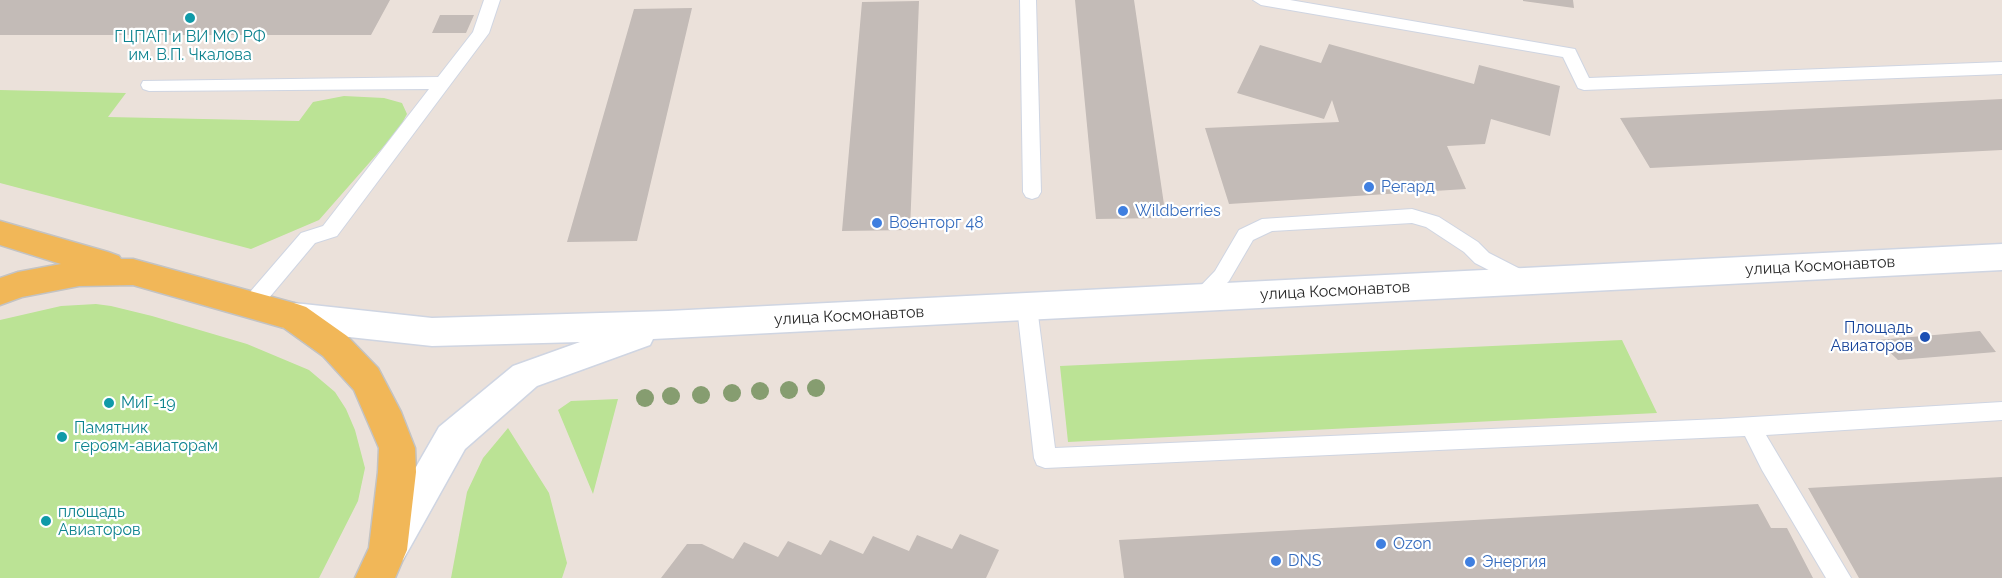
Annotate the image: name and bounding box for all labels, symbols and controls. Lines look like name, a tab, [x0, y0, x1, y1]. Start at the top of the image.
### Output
marker: ГЦПАП и ВИ МО РФ им. В.П. Чкалова	[183, 11, 197, 25]
place label: ГЦПАП и ВИ МО РФ им. В.П. Чкалова	[114, 27, 266, 65]
place label: Регард	[1381, 177, 1435, 197]
marker: Регард	[1362, 180, 1376, 194]
place label: Wildberries	[1135, 201, 1221, 221]
marker: Wildberries	[1116, 204, 1130, 218]
place label: Военторг 48	[889, 213, 984, 233]
marker: Военторг 48	[870, 216, 884, 230]
street label: улица Космонавтов	[1744, 252, 1896, 280]
street label: улица Космонавтов	[1259, 277, 1411, 305]
street label: улица Космонавтов	[773, 302, 925, 330]
place label: Площадь Авиаторов	[1830, 318, 1913, 356]
marker: Площадь Авиаторов	[1918, 330, 1932, 344]
place label: МиГ-19	[121, 393, 176, 413]
marker: МиГ-19	[102, 396, 116, 410]
place label: Памятник героям-авиаторам	[74, 418, 218, 456]
marker: Памятник героям-авиаторам	[55, 430, 69, 444]
place label: площадь Авиаторов	[58, 502, 141, 540]
marker: площадь Авиаторов	[39, 514, 53, 528]
place label: Ozon	[1393, 534, 1432, 554]
marker: Ozon	[1374, 537, 1388, 551]
place label: DNS	[1288, 551, 1322, 571]
place label: Энергия	[1482, 552, 1546, 572]
marker: DNS	[1269, 554, 1283, 568]
marker: Энергия	[1463, 555, 1477, 569]

